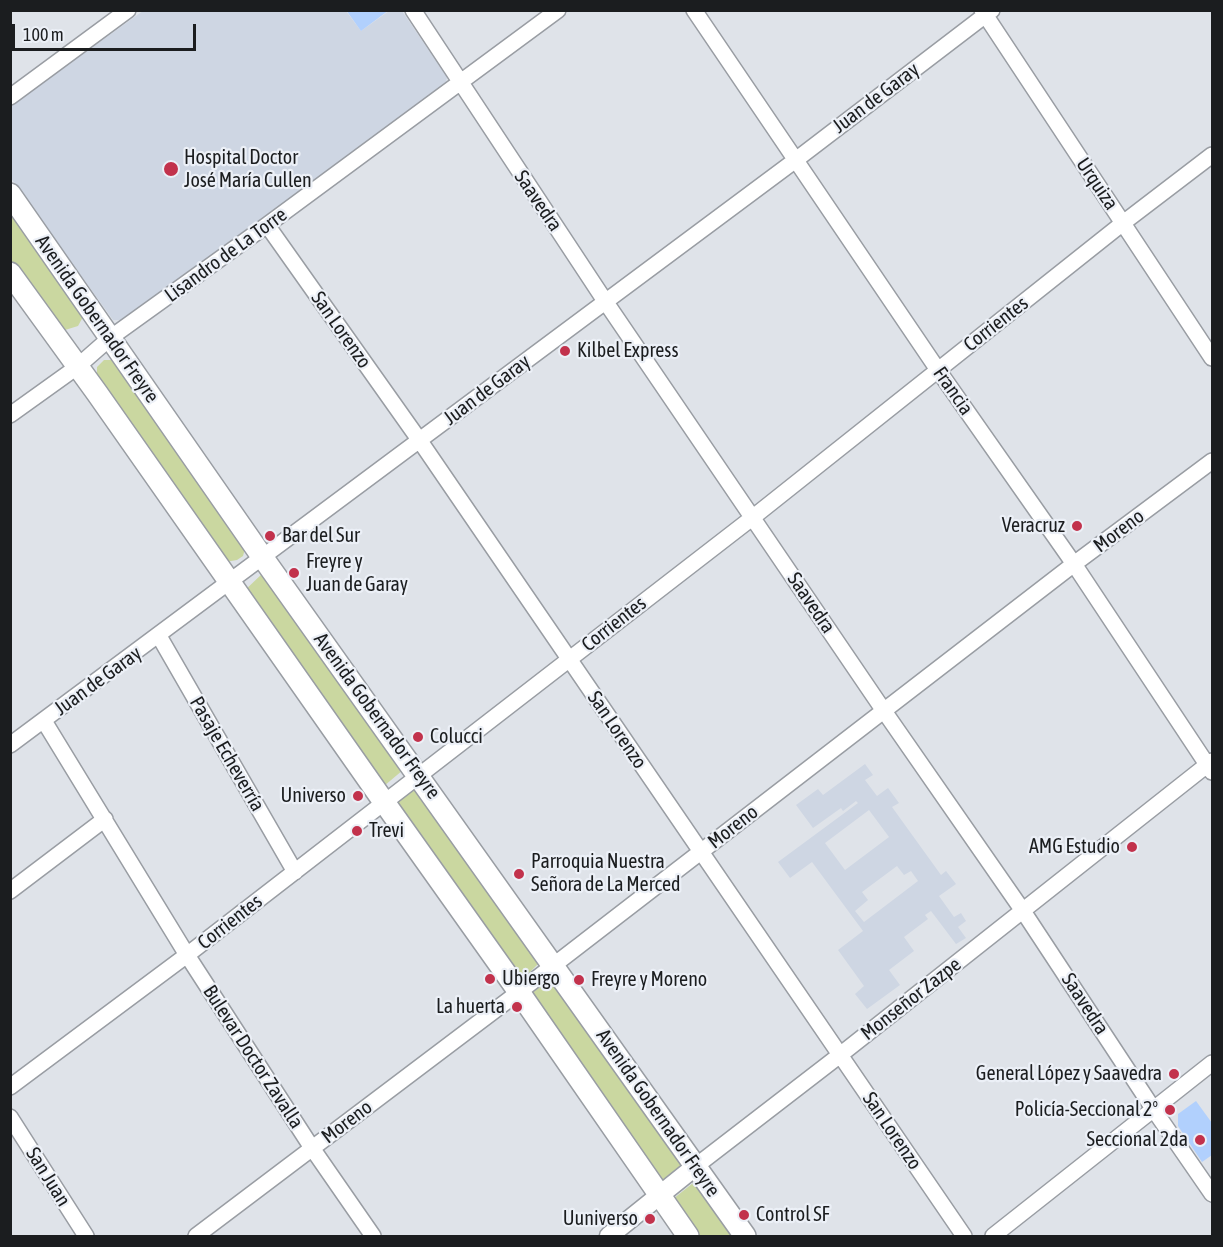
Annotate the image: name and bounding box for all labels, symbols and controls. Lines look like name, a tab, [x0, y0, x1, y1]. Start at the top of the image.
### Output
scale bar	[15, 12, 200, 50]
text: 100 m	[23, 24, 64, 45]
street label: Juan de Garay	[828, 58, 924, 138]
place label: Hospital Doctor José María Cullen	[184, 146, 312, 193]
street label: Urquiza	[1071, 153, 1123, 215]
marker: Hospital Doctor José María Cullen	[162, 160, 180, 178]
street label: Saavedra	[509, 166, 567, 236]
street label: Lisandro de La Torre	[160, 203, 292, 307]
street label: Avenida Gobernador Freyre	[30, 230, 164, 408]
street label: San Lorenzo	[306, 287, 376, 373]
street label: Corrientes	[959, 291, 1033, 357]
place label: Kilbel Express	[577, 339, 678, 363]
marker: Kilbel Express	[558, 344, 572, 358]
street label: Juan de Garay	[439, 350, 535, 430]
street label: Francia	[928, 362, 978, 420]
street label: Moreno	[1089, 504, 1149, 558]
place label: Veracruz	[1002, 514, 1065, 538]
marker: Veracruz	[1070, 519, 1084, 533]
place label: Bar del Sur	[282, 524, 360, 548]
marker: Bar del Sur	[263, 529, 277, 543]
place label: Freyre y Juan de Garay	[306, 550, 408, 597]
marker: Freyre y Juan de Garay	[287, 566, 301, 580]
street label: Saavedra	[782, 568, 840, 638]
street label: Corrientes	[577, 591, 651, 657]
street label: Avenida Gobernador Freyre	[309, 628, 445, 804]
street label: Juan de Garay	[50, 641, 146, 721]
street label: San Lorenzo	[582, 687, 652, 773]
street label: Pasaje Echeverría	[184, 692, 270, 816]
place label: Colucci	[430, 725, 483, 749]
marker: Colucci	[411, 730, 425, 744]
place label: Universo	[280, 784, 346, 808]
marker: Universo	[351, 789, 365, 803]
street label: Moreno	[703, 800, 763, 854]
place label: Trevi	[369, 819, 404, 843]
marker: Trevi	[350, 824, 364, 838]
place label: AMG Estudio	[1029, 835, 1120, 859]
marker: AMG Estudio	[1125, 840, 1139, 854]
place label: Parroquia Nuestra Señora de La Merced	[531, 850, 680, 897]
marker: Parroquia Nuestra Señora de La Merced	[512, 867, 526, 881]
street label: Corrientes	[193, 889, 267, 955]
street label: Monseñor Zazpe	[856, 952, 966, 1046]
place label: Ubiergo	[502, 967, 560, 991]
place label: Freyre y Moreno	[591, 968, 707, 992]
street label: Saavedra	[1056, 969, 1114, 1039]
marker: Ubiergo	[483, 972, 497, 986]
marker: Freyre y Moreno	[572, 973, 586, 987]
street label: Bulevar Doctor Zavalla	[198, 981, 308, 1133]
place label: La huerta	[436, 995, 505, 1019]
marker: La huerta	[510, 1000, 524, 1014]
street label: Avenida Gobernador Freyre	[591, 1024, 725, 1202]
place label: General López y Saavedra	[976, 1062, 1162, 1086]
marker: General López y Saavedra	[1167, 1067, 1181, 1081]
street label: San Lorenzo	[857, 1088, 927, 1174]
street label: Moreno	[317, 1095, 377, 1149]
place label: Policía-Seccional 2°	[1015, 1098, 1158, 1122]
marker: Policía-Seccional 2°	[1163, 1103, 1177, 1117]
place label: Seccional 2da	[1087, 1128, 1188, 1152]
marker: Seccional 2da	[1193, 1133, 1207, 1147]
street label: San Juan	[21, 1143, 75, 1211]
place label: Control SF	[756, 1203, 830, 1227]
place label: Uuniverso	[563, 1207, 638, 1231]
marker: Control SF	[737, 1208, 751, 1222]
marker: Uuniverso	[643, 1212, 657, 1226]

